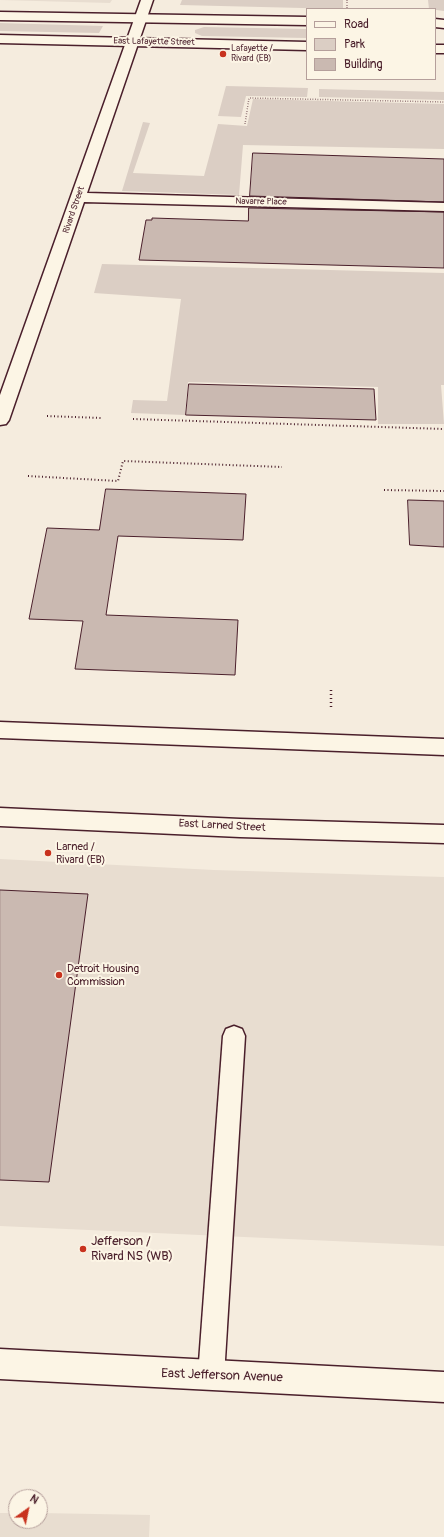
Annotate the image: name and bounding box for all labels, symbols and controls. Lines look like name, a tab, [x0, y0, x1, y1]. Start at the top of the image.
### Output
legend	[306, 8, 436, 80]
text: Road	[344, 17, 369, 32]
street label: East Lafayette Street	[113, 36, 195, 48]
text: Park	[344, 37, 365, 52]
place label: Lafayette / Rivard (EB)	[231, 44, 273, 65]
marker: Lafayette / Rivard (EB)	[218, 49, 228, 59]
text: Building	[344, 57, 383, 72]
street label: Rivard Street	[61, 185, 87, 235]
street label: Navarre Place	[235, 196, 287, 208]
street label: East Larned Street	[178, 817, 266, 835]
place label: Larned / Rivard (EB)	[56, 840, 106, 866]
marker: Larned / Rivard (EB)	[43, 848, 53, 858]
place label: Detroit Housing Commission	[67, 962, 139, 988]
marker: Detroit Housing Commission	[54, 970, 64, 980]
place label: Jefferson / Rivard NS (WB)	[91, 1234, 173, 1265]
marker: Jefferson / Rivard NS (WB)	[78, 1244, 88, 1254]
street label: East Jefferson Avenue	[161, 1366, 283, 1386]
north arrow	[8, 1489, 48, 1529]
text: N	[28, 1492, 41, 1507]

